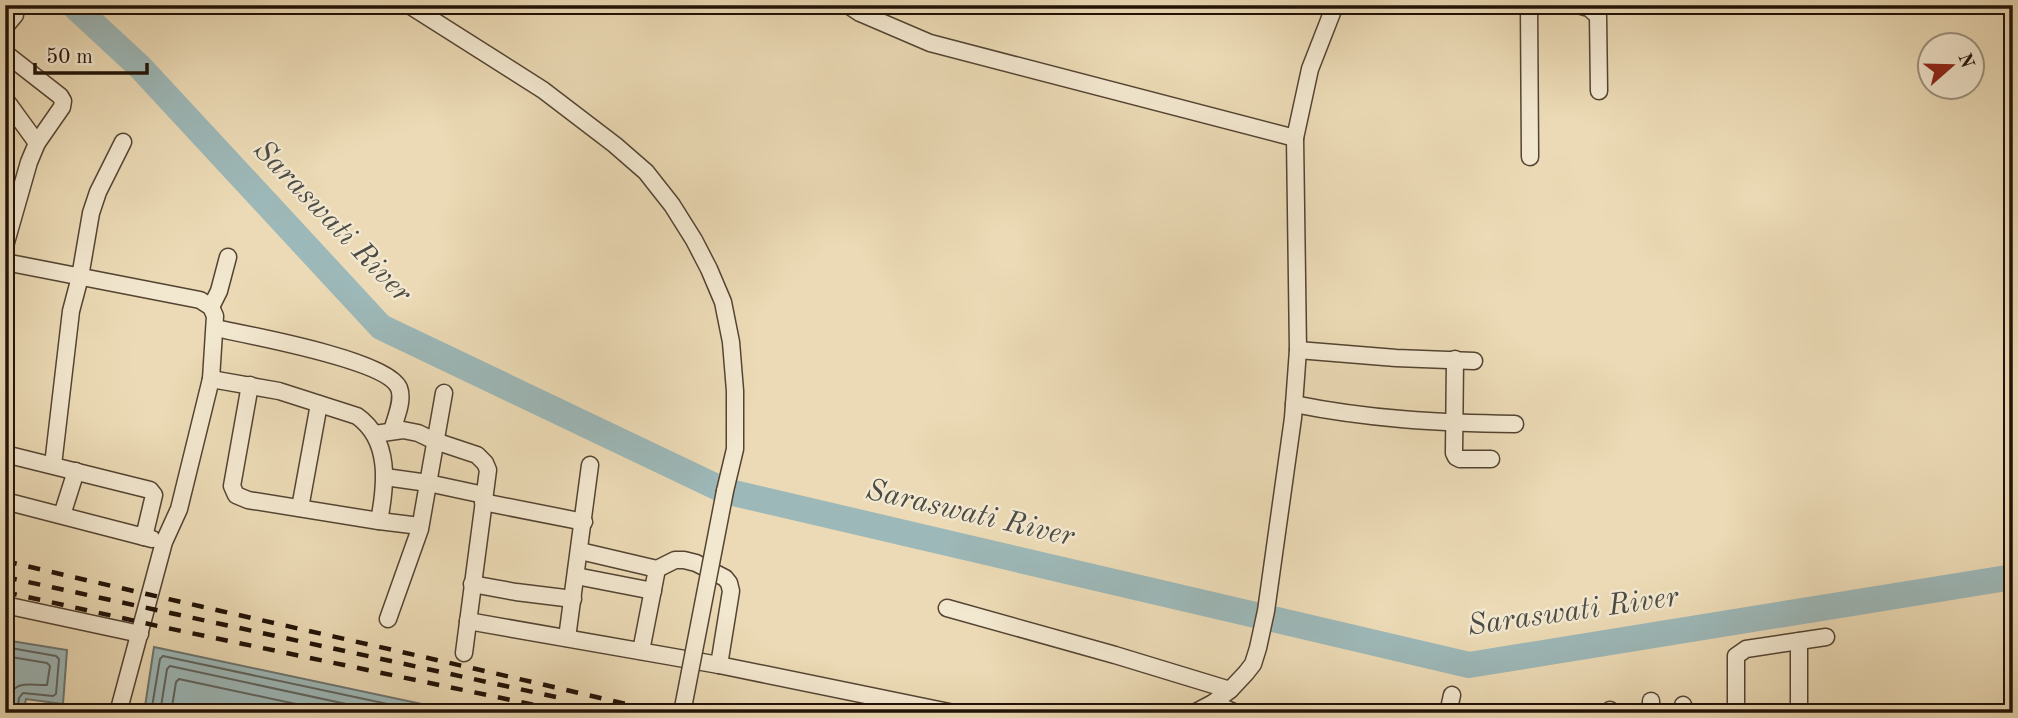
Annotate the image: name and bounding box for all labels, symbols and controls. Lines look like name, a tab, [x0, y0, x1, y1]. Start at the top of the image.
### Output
scale bar	[35, 32, 147, 76]
north arrow	[1916, 32, 1986, 102]
text: 50 m	[46, 47, 93, 68]
text: N	[1953, 51, 1976, 72]
water label: Saraswati River	[247, 135, 417, 310]
water label: Saraswati River	[863, 475, 1078, 553]
water label: Saraswati River	[1466, 582, 1682, 642]

